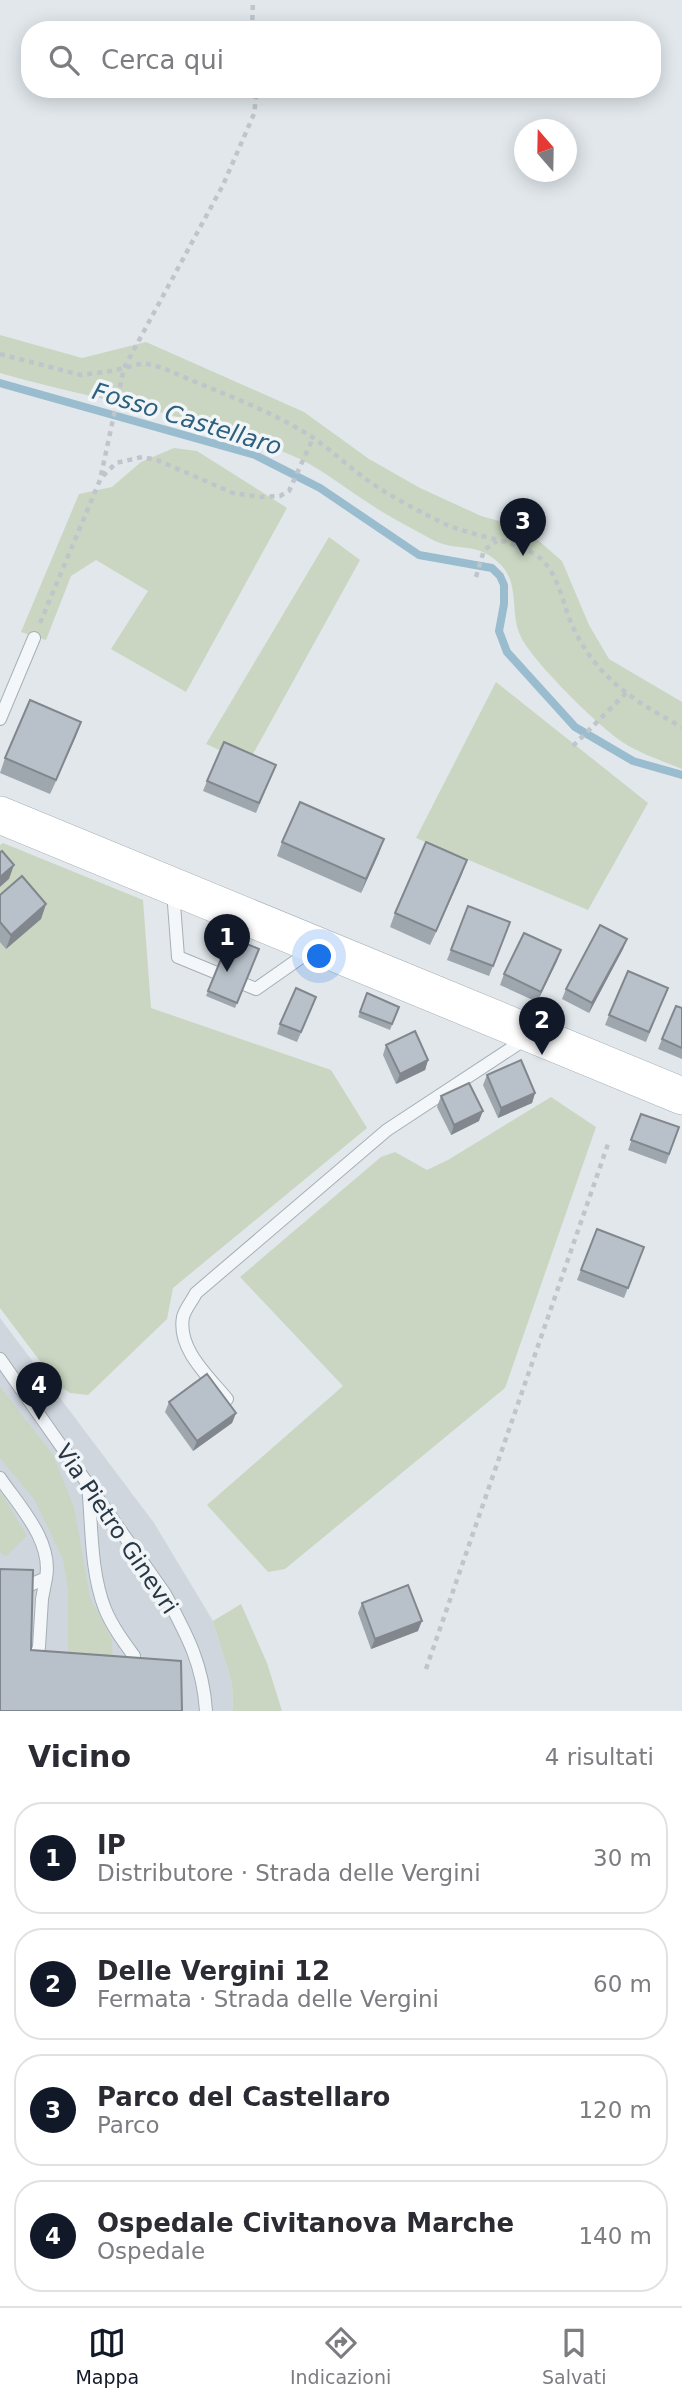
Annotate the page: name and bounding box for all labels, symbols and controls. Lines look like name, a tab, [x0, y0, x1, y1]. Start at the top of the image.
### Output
search box	[21, 21, 661, 98]
icon: search	[45, 41, 83, 79]
text: Cerca qui	[101, 45, 224, 75]
north arrow	[514, 119, 577, 182]
water label: Fosso Castellaro	[89, 377, 285, 461]
pin: 3	[500, 498, 546, 556]
pin: 1	[204, 914, 250, 972]
your location	[302, 939, 336, 973]
pin: 2	[519, 997, 565, 1055]
pin: 4	[16, 1362, 62, 1420]
street label: Via Pietro Ginevri	[51, 1439, 183, 1619]
text: Vicino	[28, 1739, 131, 1774]
text: 4 risultati	[545, 1744, 654, 1770]
text: IP	[97, 1830, 126, 1860]
text: 1	[45, 1845, 61, 1871]
text: 30 m	[593, 1845, 652, 1871]
text: Distributore · Strada delle Vergini	[97, 1860, 481, 1886]
text: Delle Vergini 12	[97, 1956, 330, 1986]
text: 2	[45, 1971, 61, 1997]
text: 60 m	[593, 1971, 652, 1997]
text: Fermata · Strada delle Vergini	[97, 1986, 439, 2012]
text: Parco del Castellaro	[97, 2082, 390, 2112]
text: 3	[45, 2097, 61, 2123]
text: 120 m	[578, 2097, 652, 2123]
text: Parco	[97, 2112, 160, 2138]
text: Ospedale Civitanova Marche	[97, 2208, 514, 2238]
text: 4	[45, 2223, 61, 2249]
text: 140 m	[578, 2223, 652, 2249]
text: Ospedale	[97, 2238, 205, 2264]
tab: Mappa	[75, 2324, 139, 2388]
tab: Indicazioni	[290, 2324, 391, 2388]
tab: Salvati	[542, 2324, 607, 2388]

